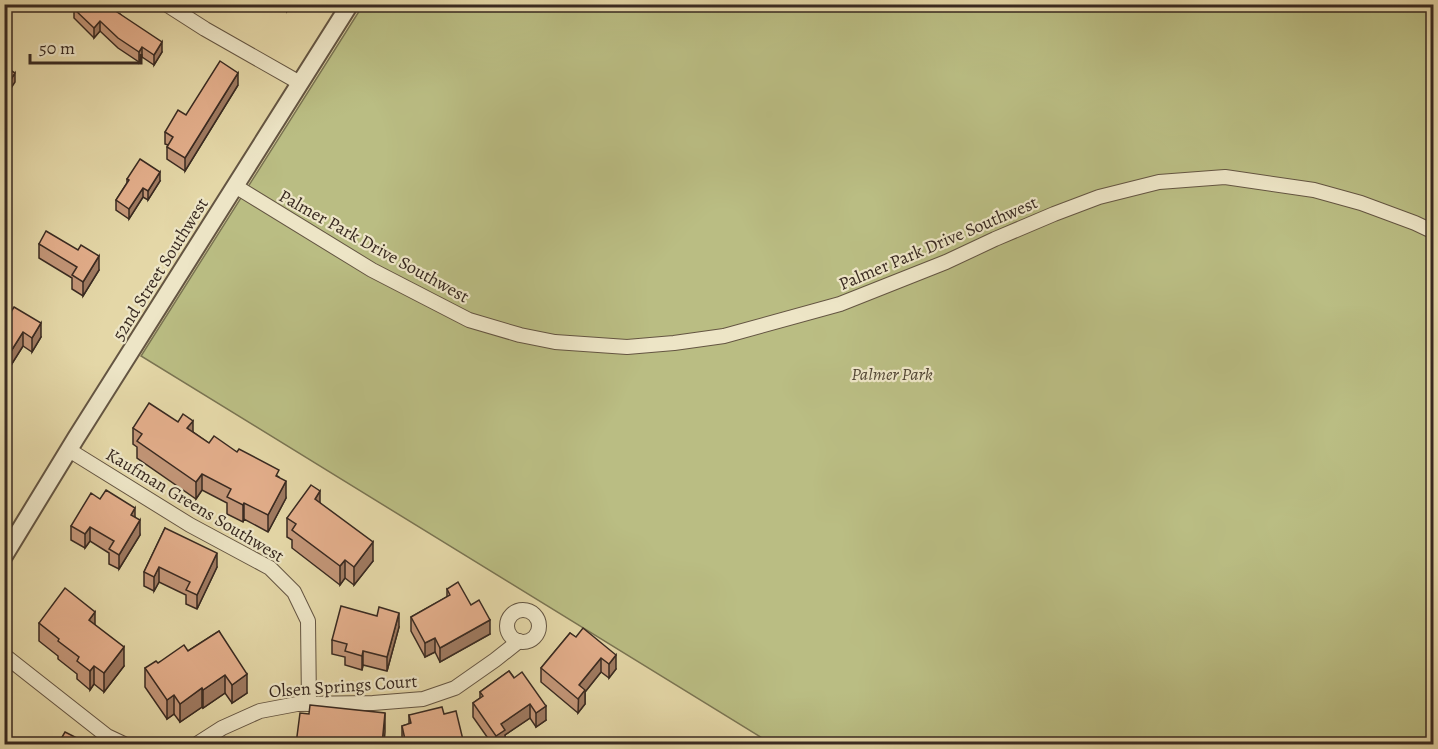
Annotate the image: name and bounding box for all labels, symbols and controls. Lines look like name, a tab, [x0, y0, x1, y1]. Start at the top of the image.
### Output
scale bar	[30, 27, 141, 65]
text: 50 m	[39, 36, 75, 60]
street label: Palmer Park Drive Southwest	[275, 184, 473, 308]
street label: Palmer Park Drive Southwest	[835, 190, 1041, 296]
street label: 52nd Street Southwest	[106, 193, 214, 345]
park label: Palmer Park	[851, 362, 933, 386]
street label: Kaufman Greens Southwest	[101, 442, 289, 568]
street label: Olsen Springs Court	[268, 669, 418, 703]

